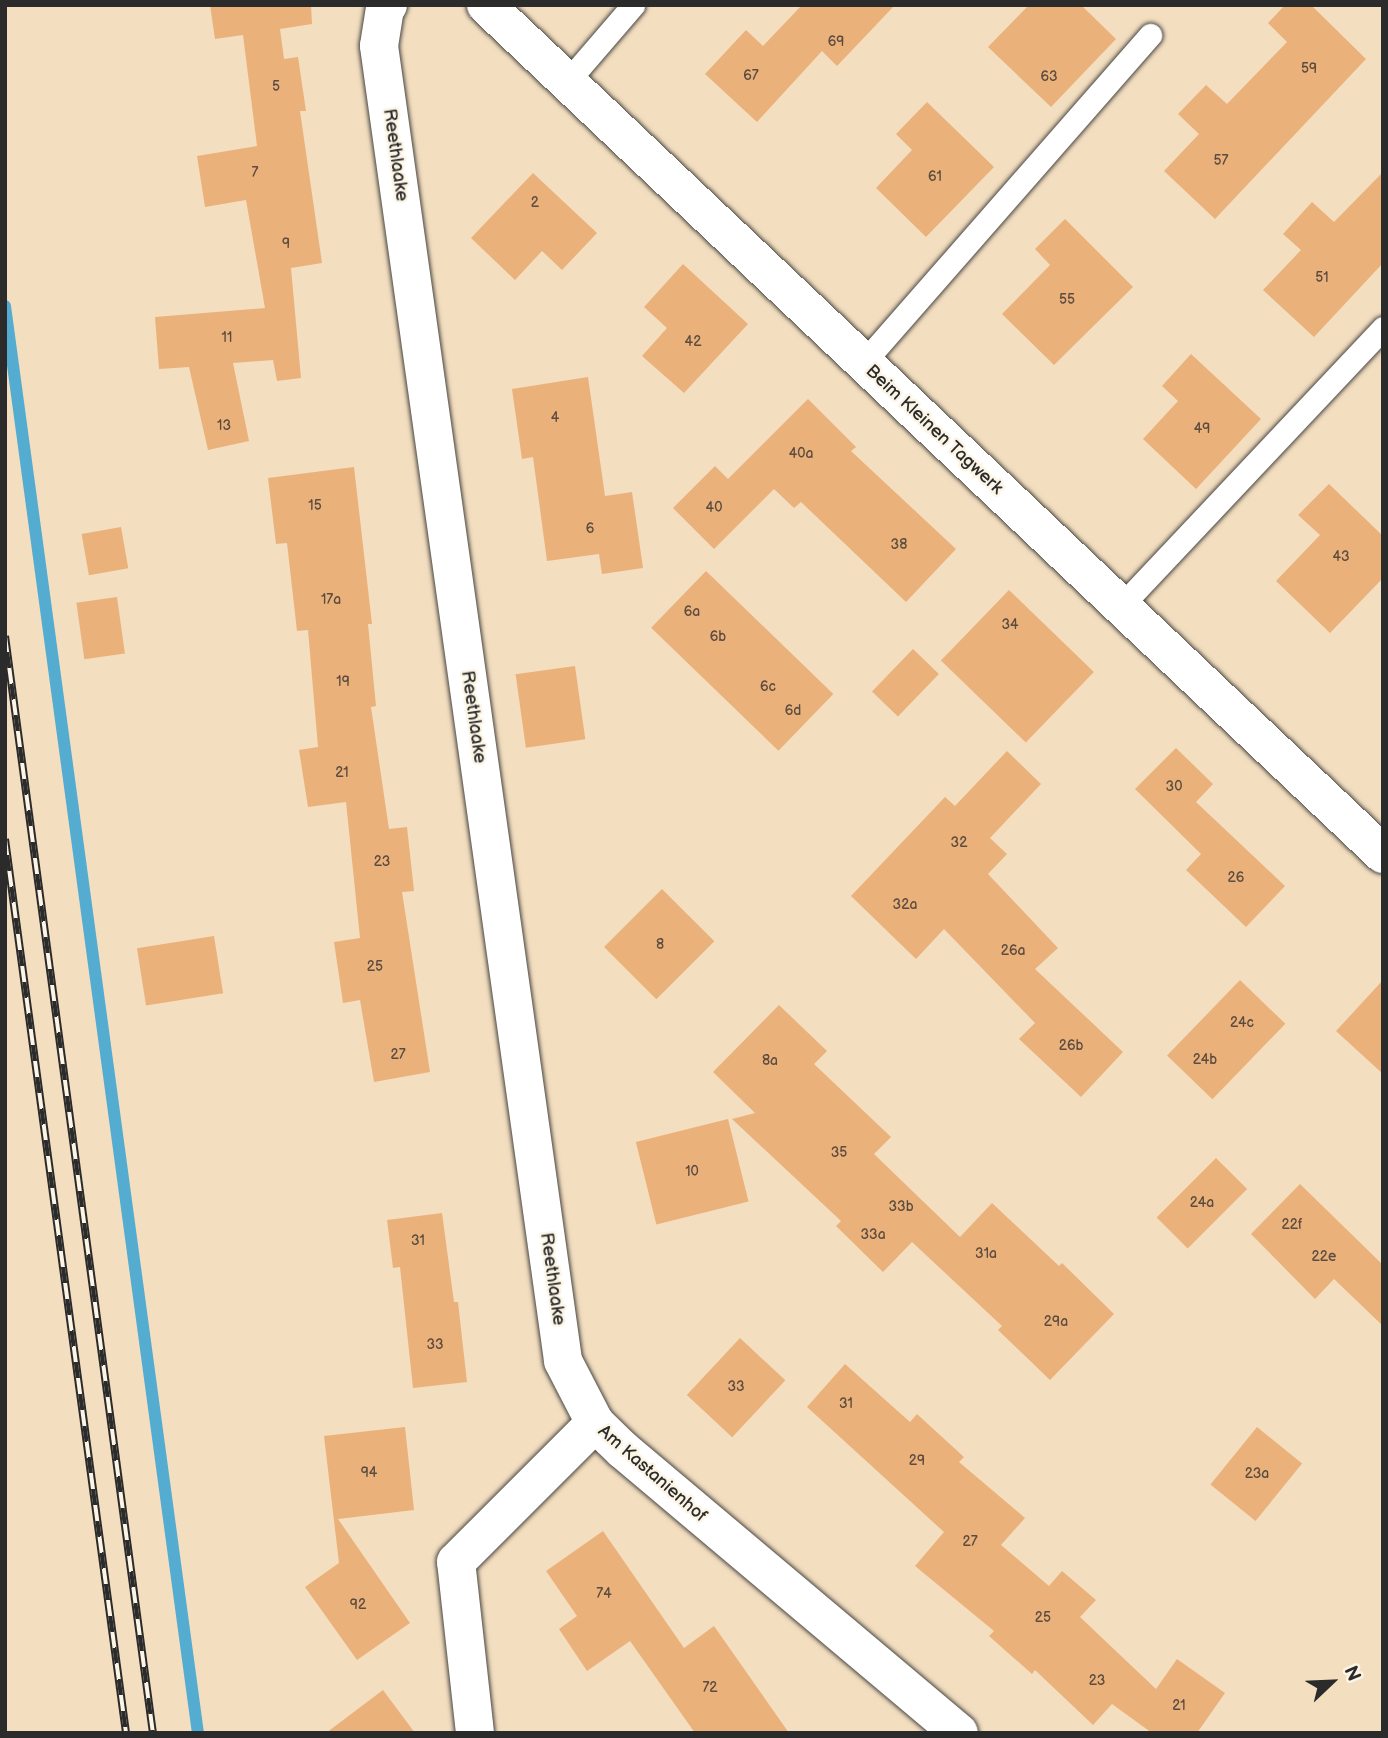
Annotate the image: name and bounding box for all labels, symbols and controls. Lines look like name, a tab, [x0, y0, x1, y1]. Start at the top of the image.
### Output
house number: 69	[828, 34, 844, 50]
house number: 59	[1301, 61, 1317, 77]
house number: 67	[743, 68, 759, 84]
house number: 63	[1040, 69, 1058, 85]
house number: 5	[272, 79, 280, 95]
street label: Reethlaake	[378, 107, 412, 203]
house number: 57	[1214, 153, 1228, 169]
house number: 7	[252, 165, 258, 181]
house number: 61	[928, 169, 942, 185]
house number: 2	[531, 195, 539, 211]
house number: 9	[282, 236, 290, 252]
house number: 51	[1315, 270, 1329, 286]
house number: 55	[1059, 292, 1075, 308]
house number: 11	[222, 330, 232, 346]
house number: 42	[685, 334, 701, 350]
street label: Beim Kleinen Tagwerk	[861, 361, 1007, 499]
house number: 4	[551, 410, 559, 426]
house number: 13	[217, 418, 231, 434]
house number: 49	[1194, 421, 1210, 437]
house number: 40a	[789, 446, 813, 462]
house number: 15	[308, 498, 322, 514]
house number: 40	[706, 500, 722, 516]
house number: 6	[586, 521, 594, 537]
house number: 38	[891, 537, 907, 553]
house number: 43	[1332, 549, 1350, 565]
house number: 17a	[321, 592, 341, 608]
house number: 6a	[684, 604, 700, 620]
house number: 34	[1001, 617, 1019, 633]
house number: 6b	[710, 629, 726, 645]
street label: Reethlaake	[456, 669, 490, 765]
house number: 19	[336, 674, 350, 690]
house number: 6c	[760, 679, 776, 695]
house number: 6d	[785, 703, 801, 719]
house number: 21	[335, 765, 349, 781]
house number: 30	[1166, 779, 1182, 795]
house number: 32	[951, 835, 967, 851]
house number: 23	[374, 854, 390, 870]
house number: 26	[1228, 870, 1244, 886]
house number: 32a	[893, 897, 917, 913]
house number: 8	[656, 937, 664, 953]
house number: 26a	[1001, 943, 1025, 959]
house number: 25	[367, 959, 383, 975]
house number: 24c	[1230, 1015, 1254, 1031]
house number: 26b	[1059, 1038, 1083, 1054]
house number: 27	[390, 1047, 406, 1063]
house number: 24b	[1193, 1052, 1217, 1068]
house number: 8a	[762, 1053, 778, 1069]
house number: 35	[831, 1145, 847, 1161]
house number: 10	[685, 1164, 699, 1180]
house number: 24a	[1190, 1195, 1214, 1211]
house number: 33b	[888, 1199, 914, 1215]
house number: 22f	[1282, 1217, 1302, 1233]
house number: 33a	[860, 1227, 886, 1243]
street label: Reethlaake	[535, 1231, 569, 1327]
house number: 31	[411, 1233, 425, 1249]
house number: 31a	[975, 1246, 997, 1262]
house number: 22e	[1312, 1249, 1336, 1265]
house number: 29a	[1044, 1314, 1068, 1330]
house number: 33	[426, 1337, 444, 1353]
house number: 33	[727, 1379, 745, 1395]
house number: 31	[839, 1396, 853, 1412]
street label: Am Kastanienhof	[593, 1421, 711, 1527]
house number: 29	[909, 1453, 925, 1469]
house number: 94	[361, 1465, 377, 1481]
house number: 23a	[1245, 1466, 1269, 1482]
house number: 27	[962, 1534, 978, 1550]
house number: 74	[596, 1586, 612, 1602]
house number: 92	[350, 1597, 366, 1613]
house number: 25	[1035, 1610, 1051, 1626]
north arrow	[1297, 1647, 1367, 1717]
text: N	[1338, 1663, 1365, 1685]
house number: 23	[1089, 1673, 1105, 1689]
house number: 72	[702, 1680, 718, 1696]
house number: 21	[1172, 1698, 1186, 1714]

